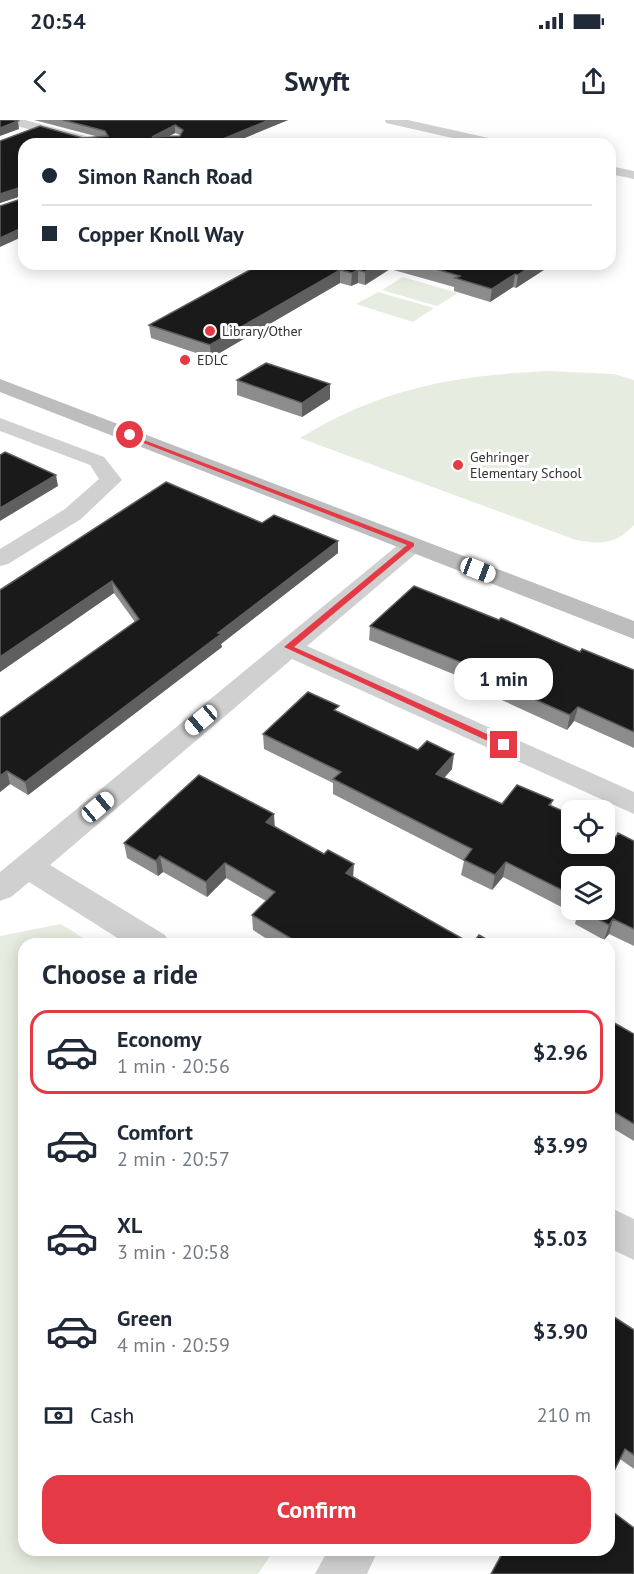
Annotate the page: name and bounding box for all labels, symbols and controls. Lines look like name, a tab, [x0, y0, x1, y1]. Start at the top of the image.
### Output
text: 20:54	[30, 7, 86, 35]
text: Swyft	[284, 64, 350, 98]
icon: back	[24, 65, 57, 98]
icon: share	[577, 65, 610, 98]
text: Simon Ranch Road	[78, 162, 253, 190]
text: Copper Knoll Way	[78, 220, 244, 248]
place label: Library/Other	[222, 322, 303, 340]
marker: Library/Other	[203, 324, 217, 338]
place label: EDLC	[197, 351, 228, 369]
marker: EDLC	[178, 353, 192, 367]
route start	[116, 421, 143, 448]
place label: Gehringer Elementary School	[470, 448, 582, 482]
marker: Gehringer Elementary School	[451, 458, 465, 472]
car	[458, 555, 498, 585]
callout: 1 min	[454, 658, 554, 700]
text: 1 min	[479, 666, 528, 692]
car	[181, 702, 221, 738]
route end	[490, 731, 517, 758]
car	[78, 789, 118, 825]
map controls	[561, 800, 615, 920]
button: locate	[561, 800, 615, 854]
button: layers	[561, 866, 615, 920]
text: Choose a ride	[42, 957, 198, 991]
icon: car	[45, 1025, 99, 1079]
text: Economy	[117, 1025, 201, 1053]
text: $2.96	[533, 1038, 588, 1066]
text: 1 min · 20:56	[117, 1053, 230, 1079]
icon: car	[45, 1118, 99, 1172]
text: Comfort	[117, 1118, 193, 1146]
text: $3.99	[533, 1131, 588, 1159]
text: 2 min · 20:57	[117, 1146, 230, 1172]
icon: car	[45, 1211, 99, 1265]
text: XL	[117, 1211, 142, 1239]
text: $5.03	[533, 1224, 588, 1252]
text: 3 min · 20:58	[117, 1239, 230, 1265]
icon: car	[45, 1304, 99, 1358]
text: Green	[117, 1304, 172, 1332]
text: $3.90	[533, 1317, 588, 1345]
text: 4 min · 20:59	[117, 1332, 230, 1358]
icon: cash	[42, 1399, 75, 1432]
text: Cash	[90, 1401, 134, 1429]
text: 210 m	[537, 1402, 591, 1428]
button: Confirm	[42, 1475, 591, 1544]

